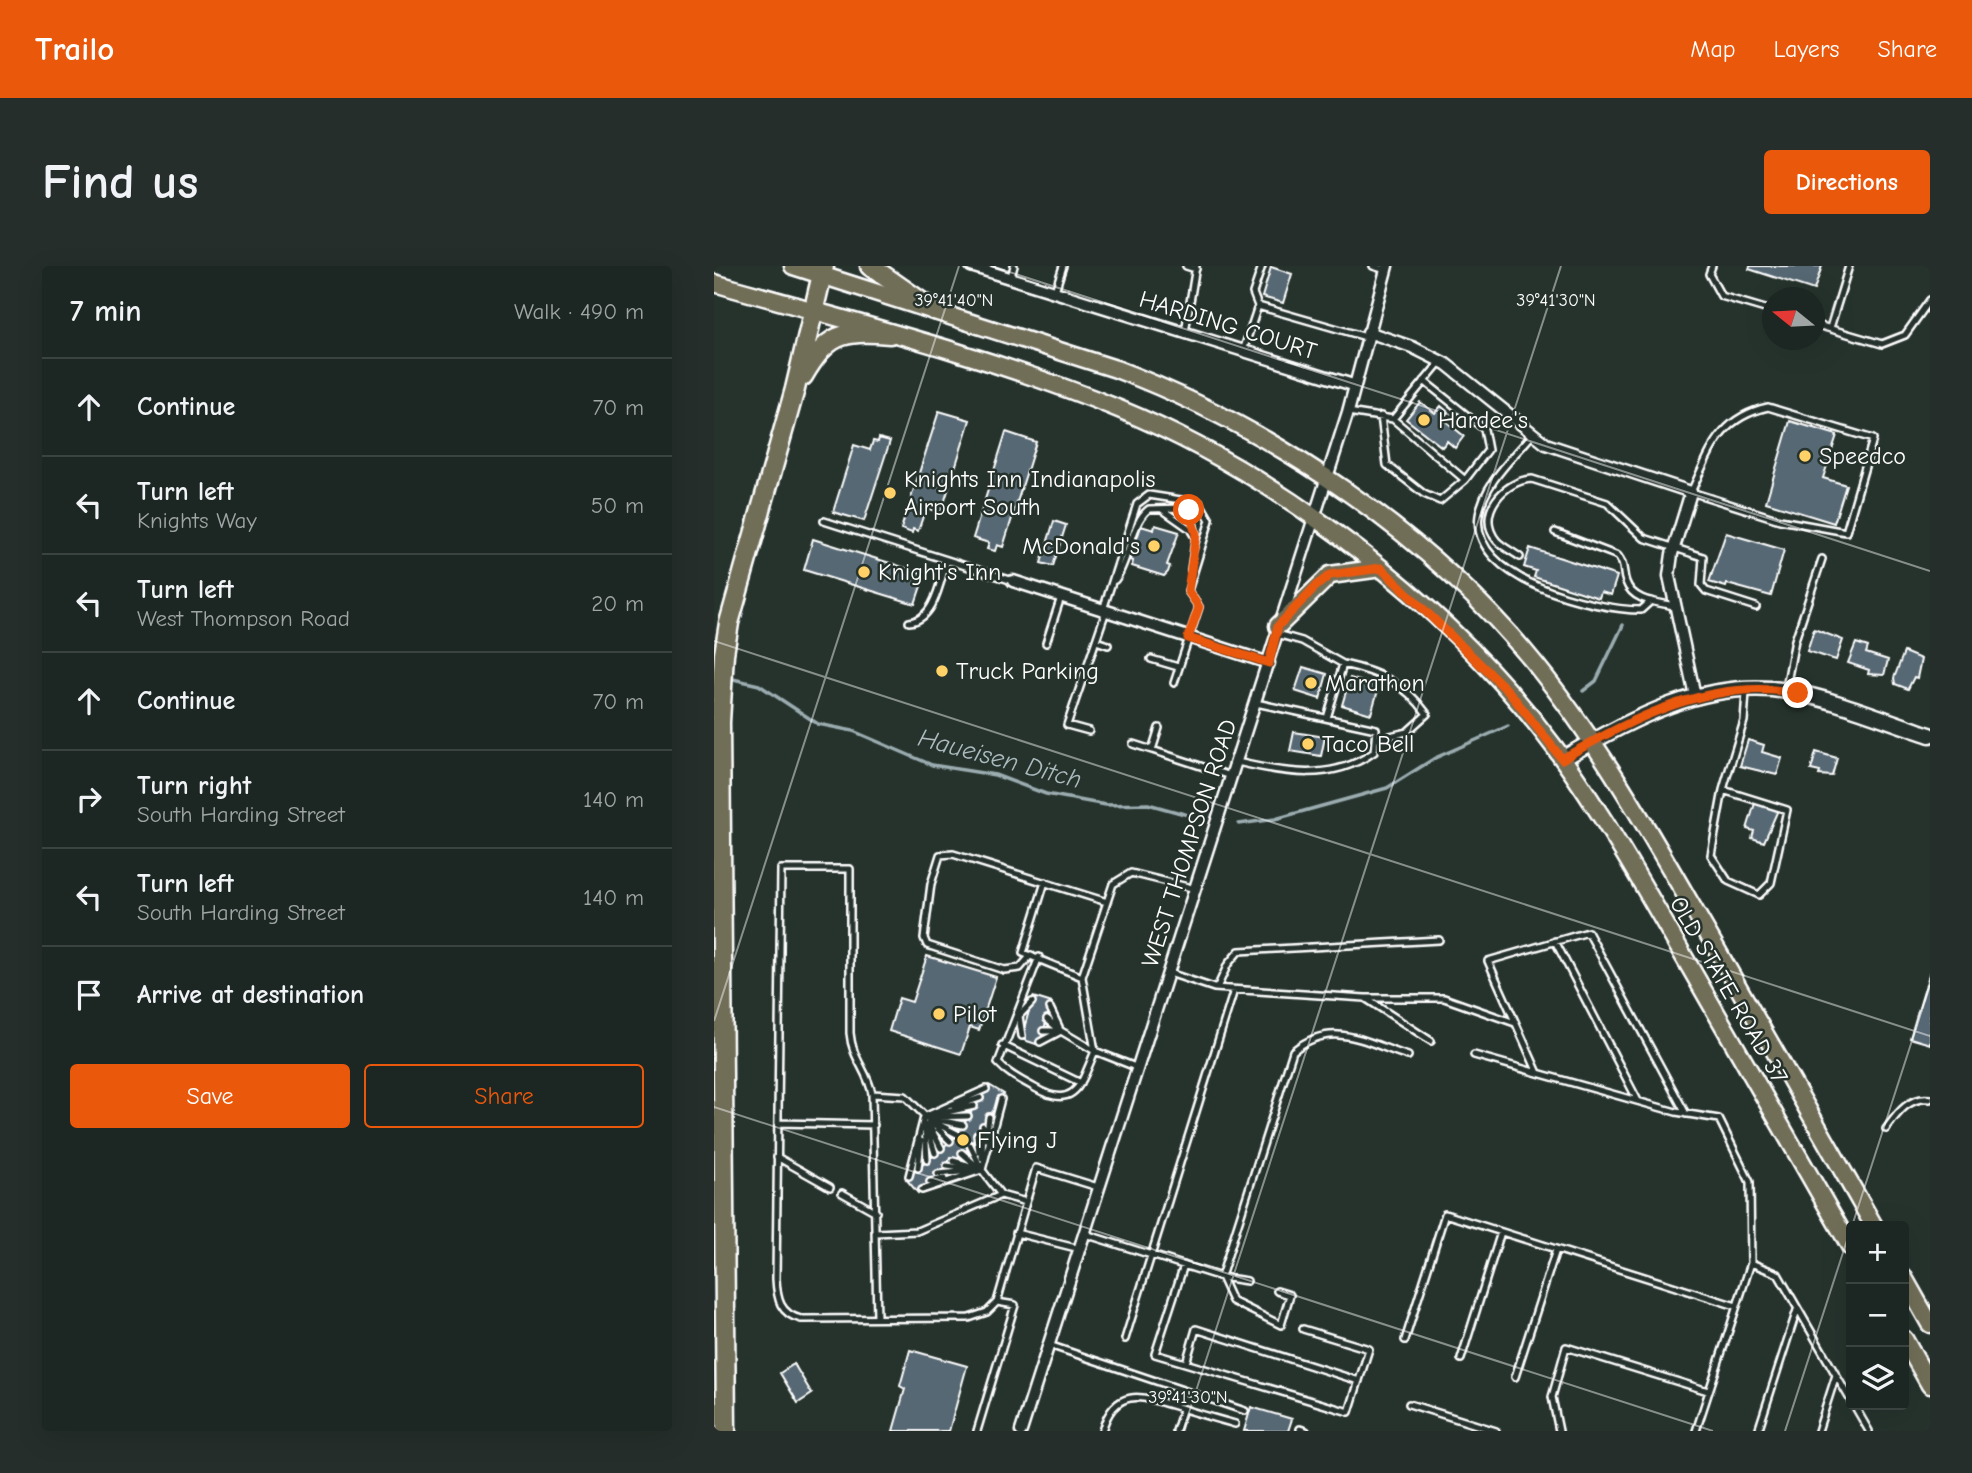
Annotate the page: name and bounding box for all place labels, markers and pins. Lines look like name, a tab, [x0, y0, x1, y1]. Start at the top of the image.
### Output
place label: Hardee's	[1438, 406, 1528, 434]
marker: Hardee's	[1416, 412, 1432, 428]
place label: Speedco	[1819, 442, 1906, 470]
marker: Speedco	[1797, 448, 1813, 464]
place label: Knights Inn Indianapolis Airport South	[904, 465, 1156, 521]
marker: Knights Inn Indianapolis Airport South	[882, 485, 898, 501]
place label: McDonald's	[1022, 532, 1140, 560]
marker: McDonald's	[1146, 538, 1162, 554]
place label: Knight's Inn	[878, 558, 1001, 586]
marker: Knight's Inn	[856, 564, 872, 580]
place label: Truck Parking	[956, 657, 1099, 685]
marker: Truck Parking	[934, 663, 950, 679]
place label: Marathon	[1325, 669, 1425, 697]
marker: Marathon	[1303, 675, 1319, 691]
place label: Taco Bell	[1322, 730, 1414, 758]
marker: Taco Bell	[1300, 736, 1316, 752]
place label: Pilot	[953, 1000, 998, 1028]
marker: Pilot	[931, 1006, 947, 1022]
place label: Flying J	[977, 1126, 1057, 1154]
marker: Flying J	[955, 1132, 971, 1148]

